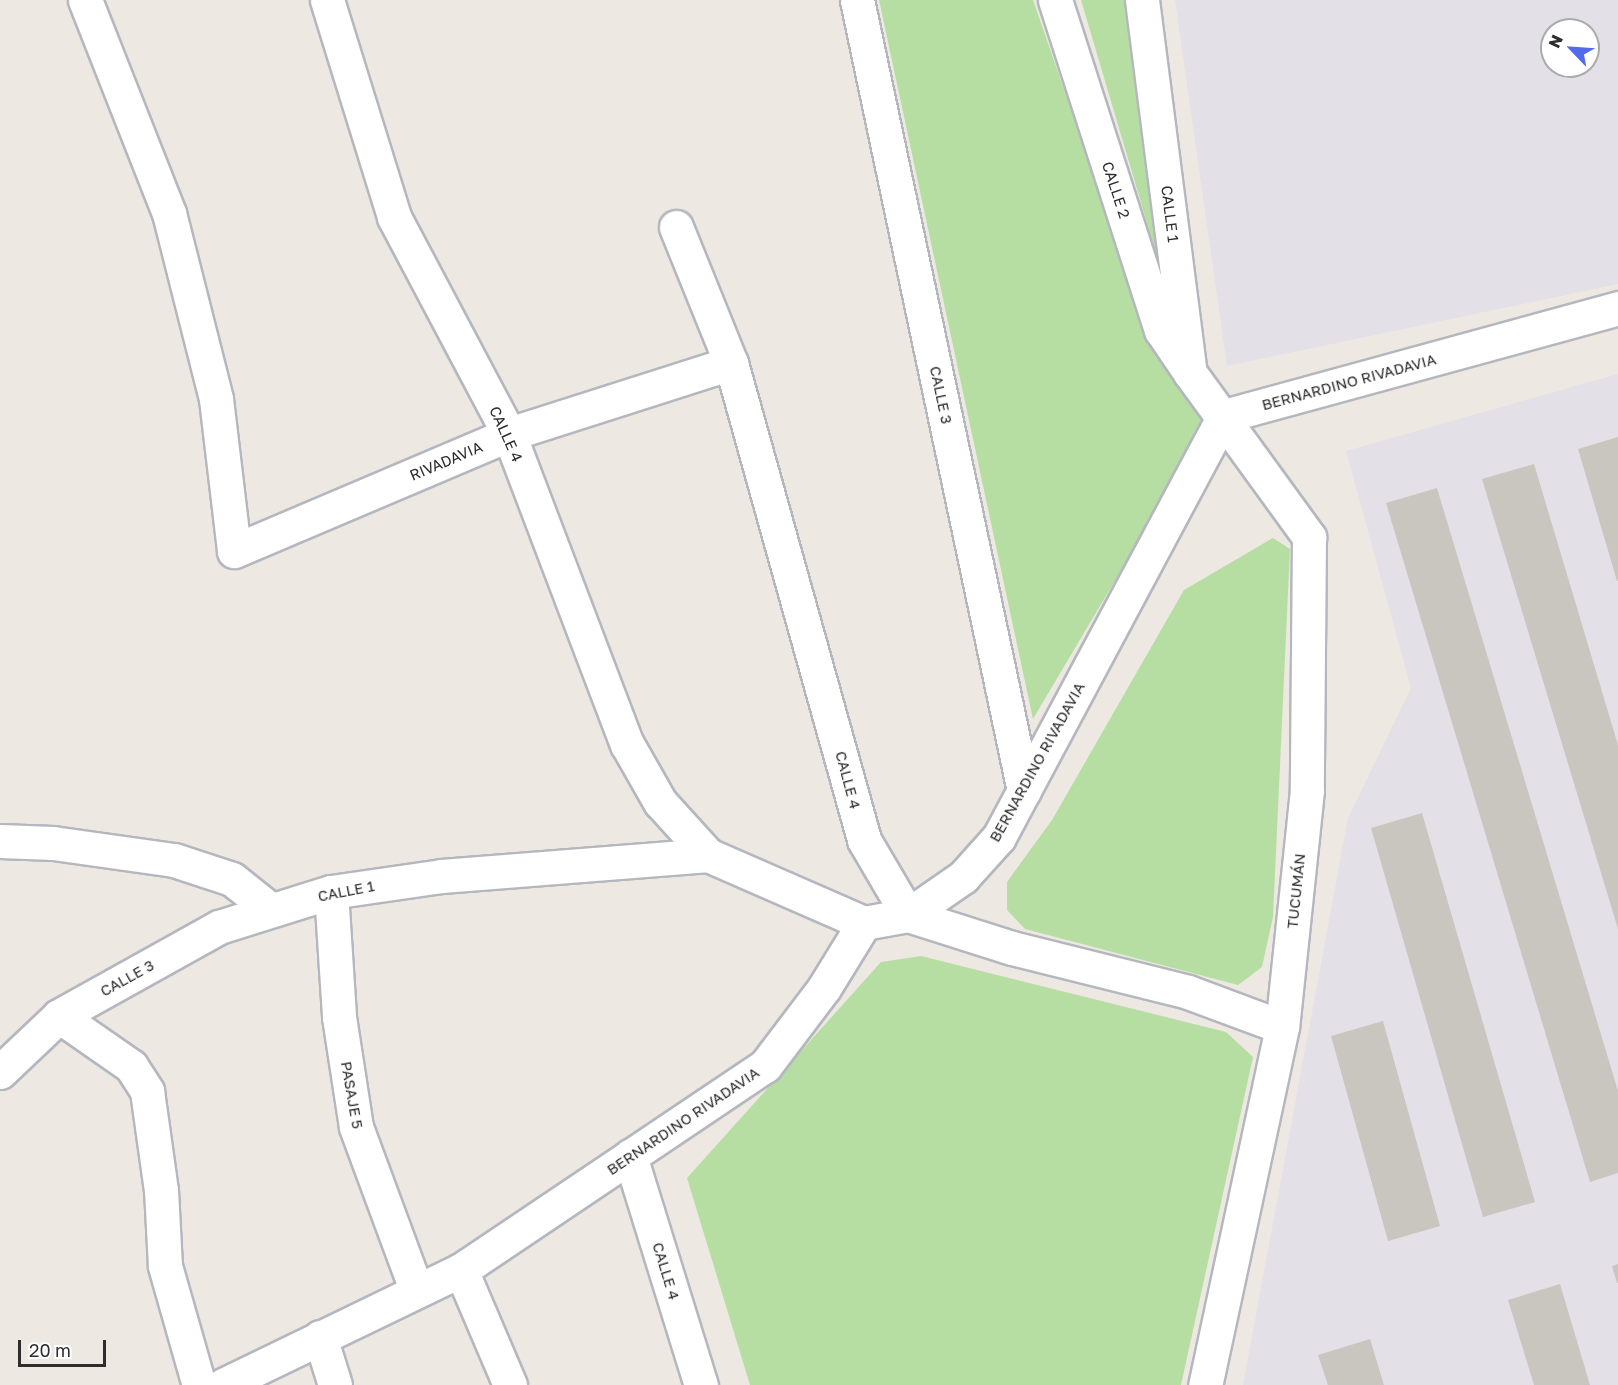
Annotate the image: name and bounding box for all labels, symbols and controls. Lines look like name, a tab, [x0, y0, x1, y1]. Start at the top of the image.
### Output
north arrow	[1540, 18, 1600, 78]
text: N	[1544, 32, 1567, 51]
street label: CALLE 2	[1098, 159, 1134, 221]
street label: CALLE 1	[1158, 185, 1182, 243]
street label: BERNARDINO RIVADAVIA	[1260, 350, 1438, 414]
street label: CALLE 3	[926, 364, 956, 426]
street label: CALLE 4	[486, 403, 526, 465]
street label: RIVADAVIA	[407, 438, 485, 484]
street label: BERNARDINO RIVADAVIA	[986, 679, 1088, 845]
street label: CALLE 4	[832, 749, 864, 811]
street label: TUCUMÁN	[1283, 852, 1309, 930]
street label: CALLE 1	[316, 877, 376, 905]
street label: CALLE 3	[97, 956, 157, 1000]
street label: PASAJE 5	[337, 1060, 367, 1130]
street label: BERNARDINO RIVADAVIA	[603, 1063, 763, 1179]
street label: CALLE 4	[649, 1240, 683, 1302]
scale bar	[21, 1328, 110, 1366]
text: 20 m	[29, 1339, 71, 1361]

